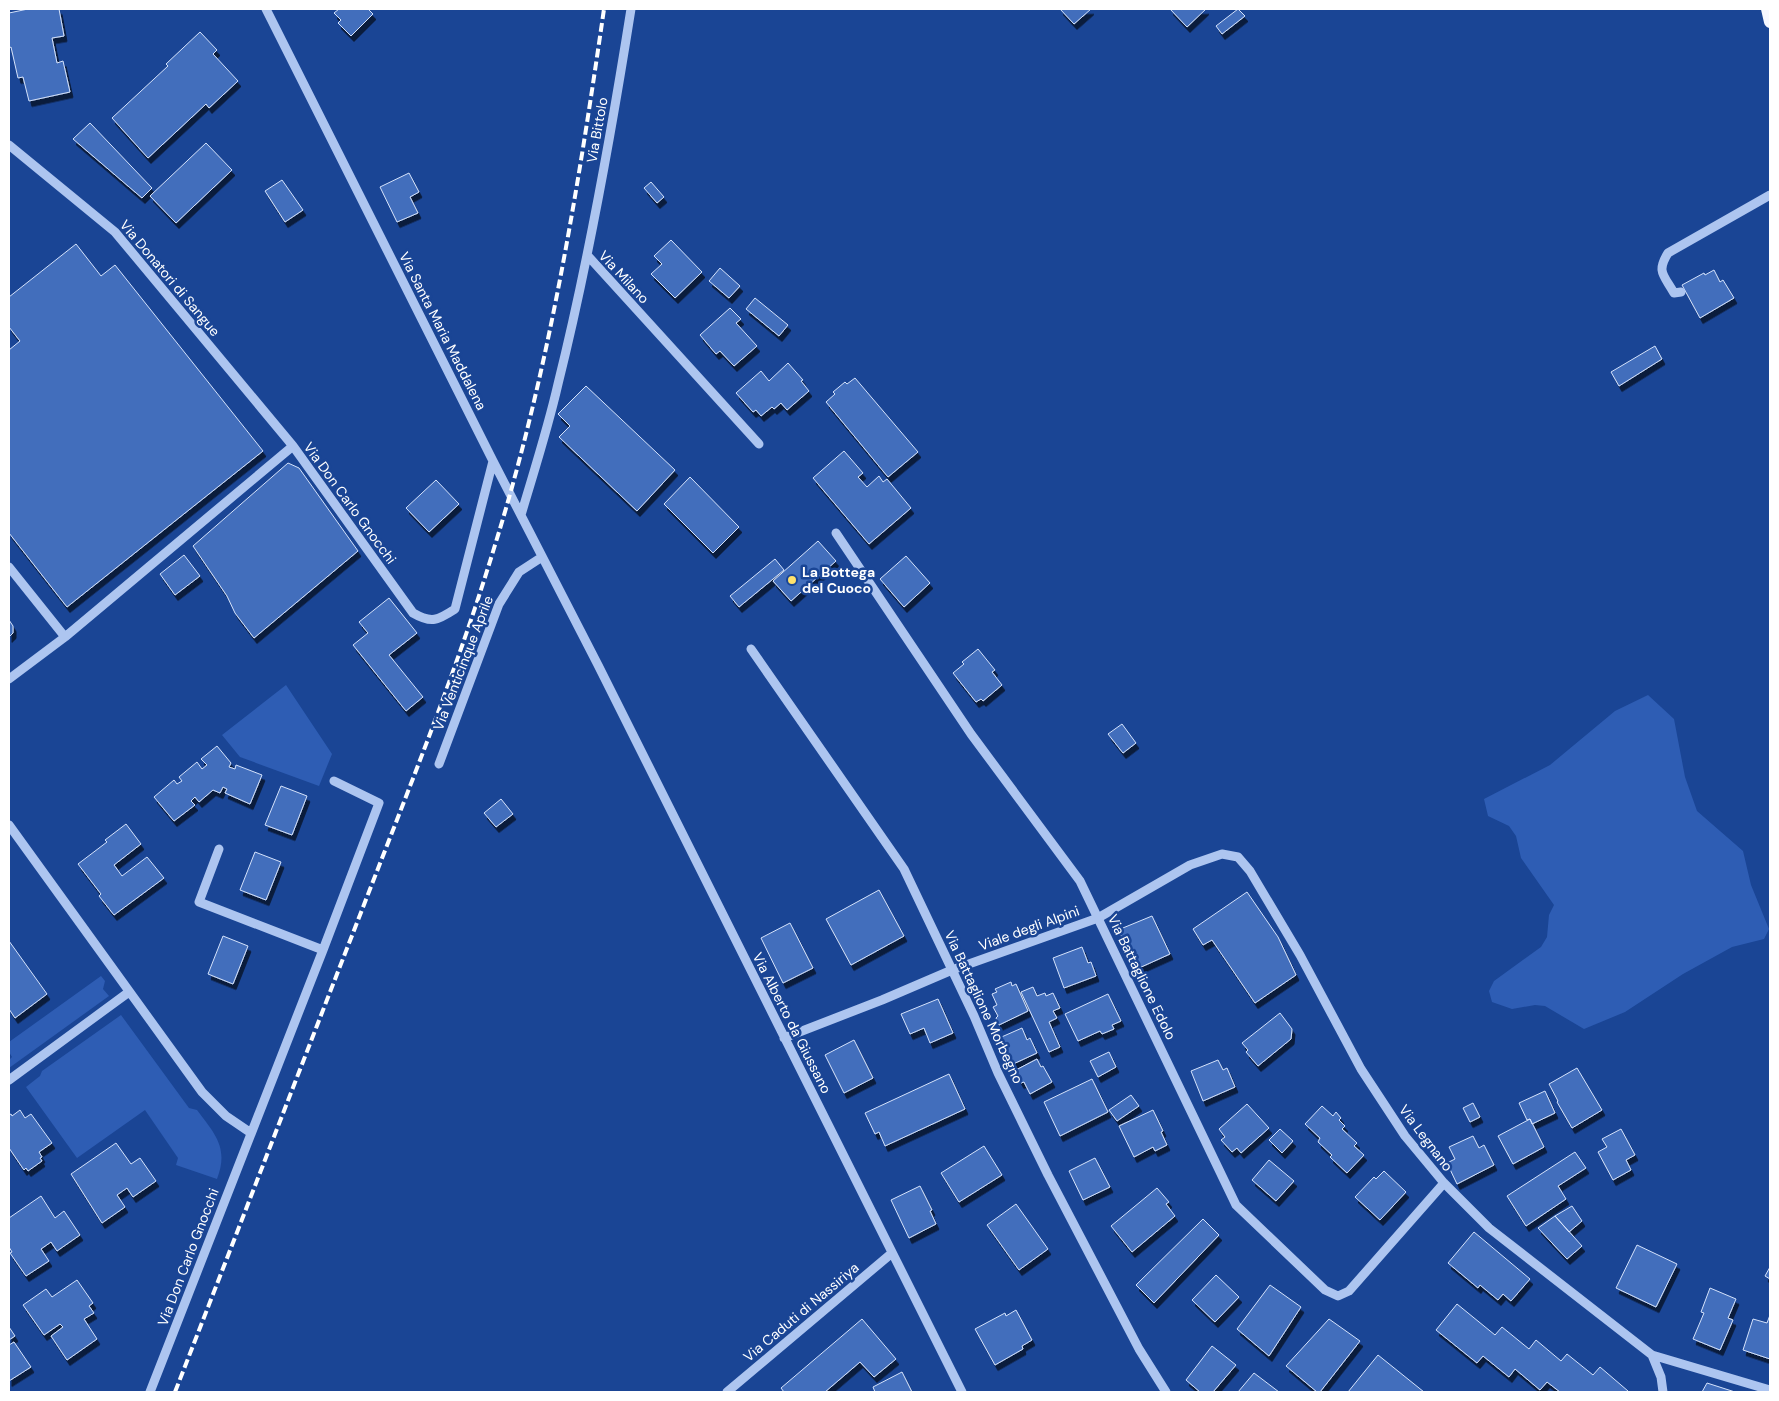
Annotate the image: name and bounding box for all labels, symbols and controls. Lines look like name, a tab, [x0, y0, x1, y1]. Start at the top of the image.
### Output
street label: Via Bittolo	[582, 96, 612, 164]
street label: Via Donatori di Sangue	[116, 216, 224, 340]
street label: Via Milano	[595, 247, 653, 307]
street label: Via Santa Maria Maddalena	[395, 249, 491, 413]
street label: Via Don Carlo Gnocchi	[300, 439, 400, 567]
place label: La Bottega del Cuoco	[802, 563, 875, 597]
marker: La Bottega del Cuoco	[786, 574, 798, 586]
street label: Via Venticinque Aprile	[429, 593, 497, 733]
street label: Viale degli Alpini	[976, 901, 1082, 955]
street label: Via Battaglione Edolo	[1104, 911, 1180, 1043]
street label: Via Battaglione Morbegno	[941, 928, 1027, 1086]
street label: Via Alberto da Giussano	[749, 949, 835, 1097]
street label: Via Legnano	[1395, 1101, 1457, 1175]
street label: Via Don Carlo Gnocchi	[153, 1186, 223, 1328]
street label: Via Caduti di Nassiriya	[740, 1258, 862, 1366]

